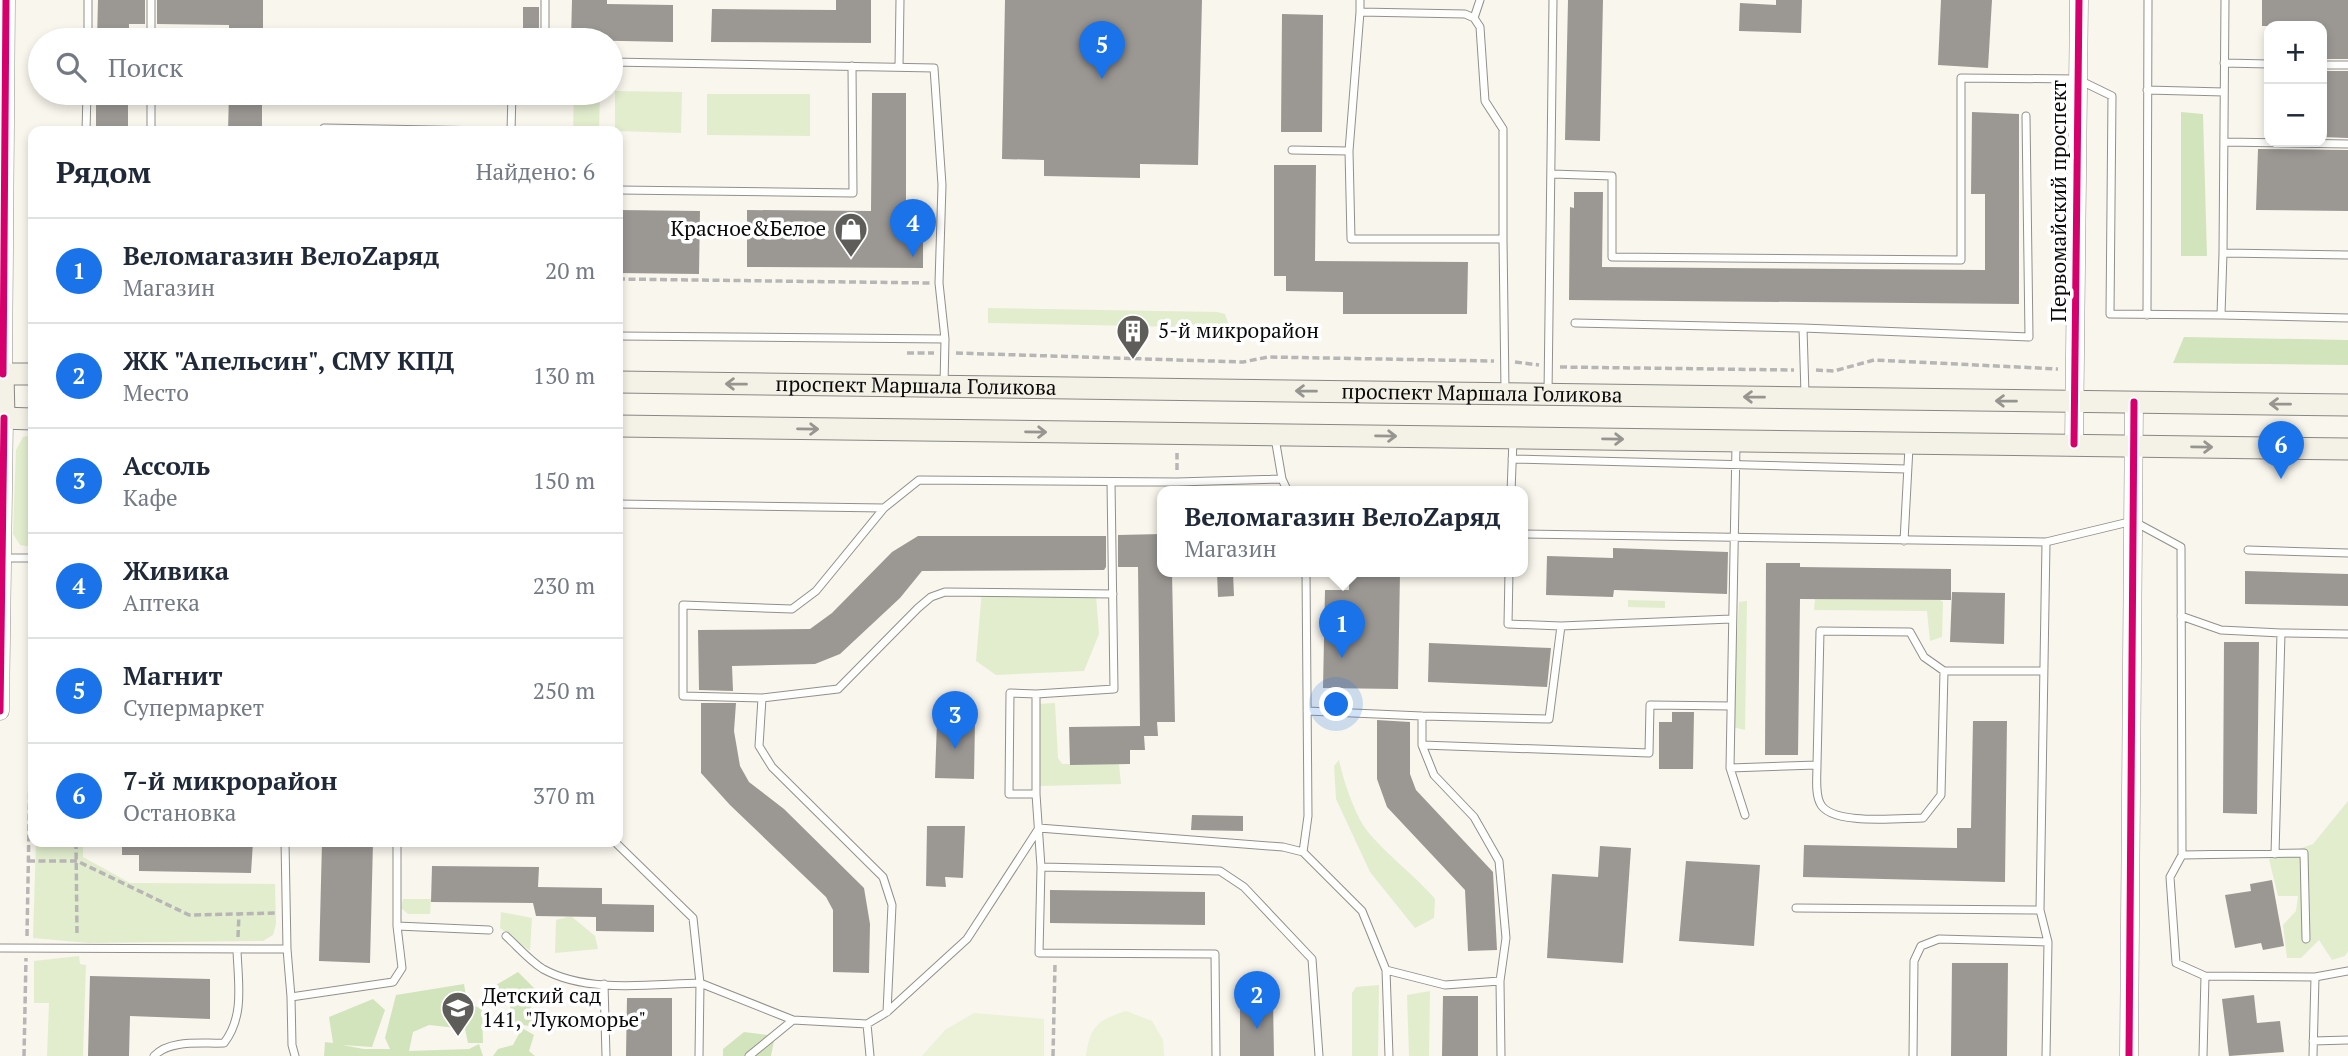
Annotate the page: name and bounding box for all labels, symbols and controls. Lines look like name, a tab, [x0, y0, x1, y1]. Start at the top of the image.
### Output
pin: 5	[1079, 21, 1125, 79]
map controls	[2264, 21, 2327, 147]
button: +	[2264, 21, 2327, 84]
search box	[28, 28, 623, 105]
icon: search	[52, 48, 90, 86]
text: Поиск	[108, 50, 183, 84]
street label: Первомайский проспект	[2044, 80, 2072, 322]
button: −	[2264, 84, 2327, 147]
text: Рядом	[56, 152, 151, 192]
text: Найдено: 6	[476, 156, 595, 187]
pin: 4	[890, 199, 936, 257]
shop icon: Красное&Белое	[832, 210, 870, 259]
place label: Красное&Белое	[671, 214, 826, 242]
text: Веломагазин ВелоZаряд	[123, 238, 439, 272]
text: 1	[73, 255, 86, 286]
text: 20 m	[545, 255, 595, 286]
text: Магазин	[123, 272, 215, 303]
building icon: 5-й микрорайон	[1114, 312, 1152, 361]
place label: 5-й микрорайон	[1158, 316, 1319, 344]
text: ЖК "Апельсин", СМУ КПД	[123, 343, 454, 377]
text: 2	[73, 360, 86, 391]
text: 130 m	[533, 360, 595, 391]
street label: проспект Маршала Голикова	[775, 369, 1057, 401]
text: Место	[123, 377, 189, 408]
one-way arrow	[725, 377, 748, 390]
street label: проспект Маршала Голикова	[1341, 377, 1623, 408]
one-way arrow	[1295, 385, 1318, 398]
one-way arrow	[1743, 390, 1766, 404]
one-way arrow	[1995, 394, 2018, 408]
one-way arrow	[2269, 397, 2292, 411]
pin: 6	[2258, 421, 2304, 479]
one-way arrow	[797, 422, 820, 436]
one-way arrow	[1024, 425, 1047, 438]
one-way arrow	[1374, 429, 1397, 443]
one-way arrow	[1602, 432, 1625, 446]
one-way arrow	[2190, 440, 2213, 453]
text: Ассоль	[123, 448, 210, 482]
text: 3	[73, 465, 86, 496]
text: 150 m	[533, 465, 595, 496]
text: Кафе	[123, 482, 178, 513]
popup	[1157, 486, 1528, 577]
text: Веломагазин ВелоZаряд	[1184, 499, 1501, 533]
text: Магазин	[1184, 533, 1277, 564]
text: Живика	[123, 553, 229, 587]
text: 4	[73, 570, 86, 601]
text: 230 m	[533, 570, 595, 601]
text: Аптека	[123, 587, 200, 618]
pin: 1	[1319, 600, 1365, 658]
text: Магнит	[123, 658, 223, 692]
text: 5	[73, 675, 86, 706]
text: 250 m	[533, 675, 595, 706]
your location	[1319, 687, 1353, 721]
pin: 3	[932, 691, 978, 749]
text: Супермаркет	[123, 692, 264, 723]
text: 7-й микрорайон	[123, 763, 338, 797]
text: 6	[73, 780, 86, 811]
text: 370 m	[533, 780, 595, 811]
text: Остановка	[123, 797, 236, 828]
pin: 2	[1234, 971, 1280, 1029]
place label: Детский сад 141, "Лукоморье"	[482, 981, 646, 1033]
school or university icon: Детский сад 141, "Лукоморье"	[439, 989, 477, 1038]

